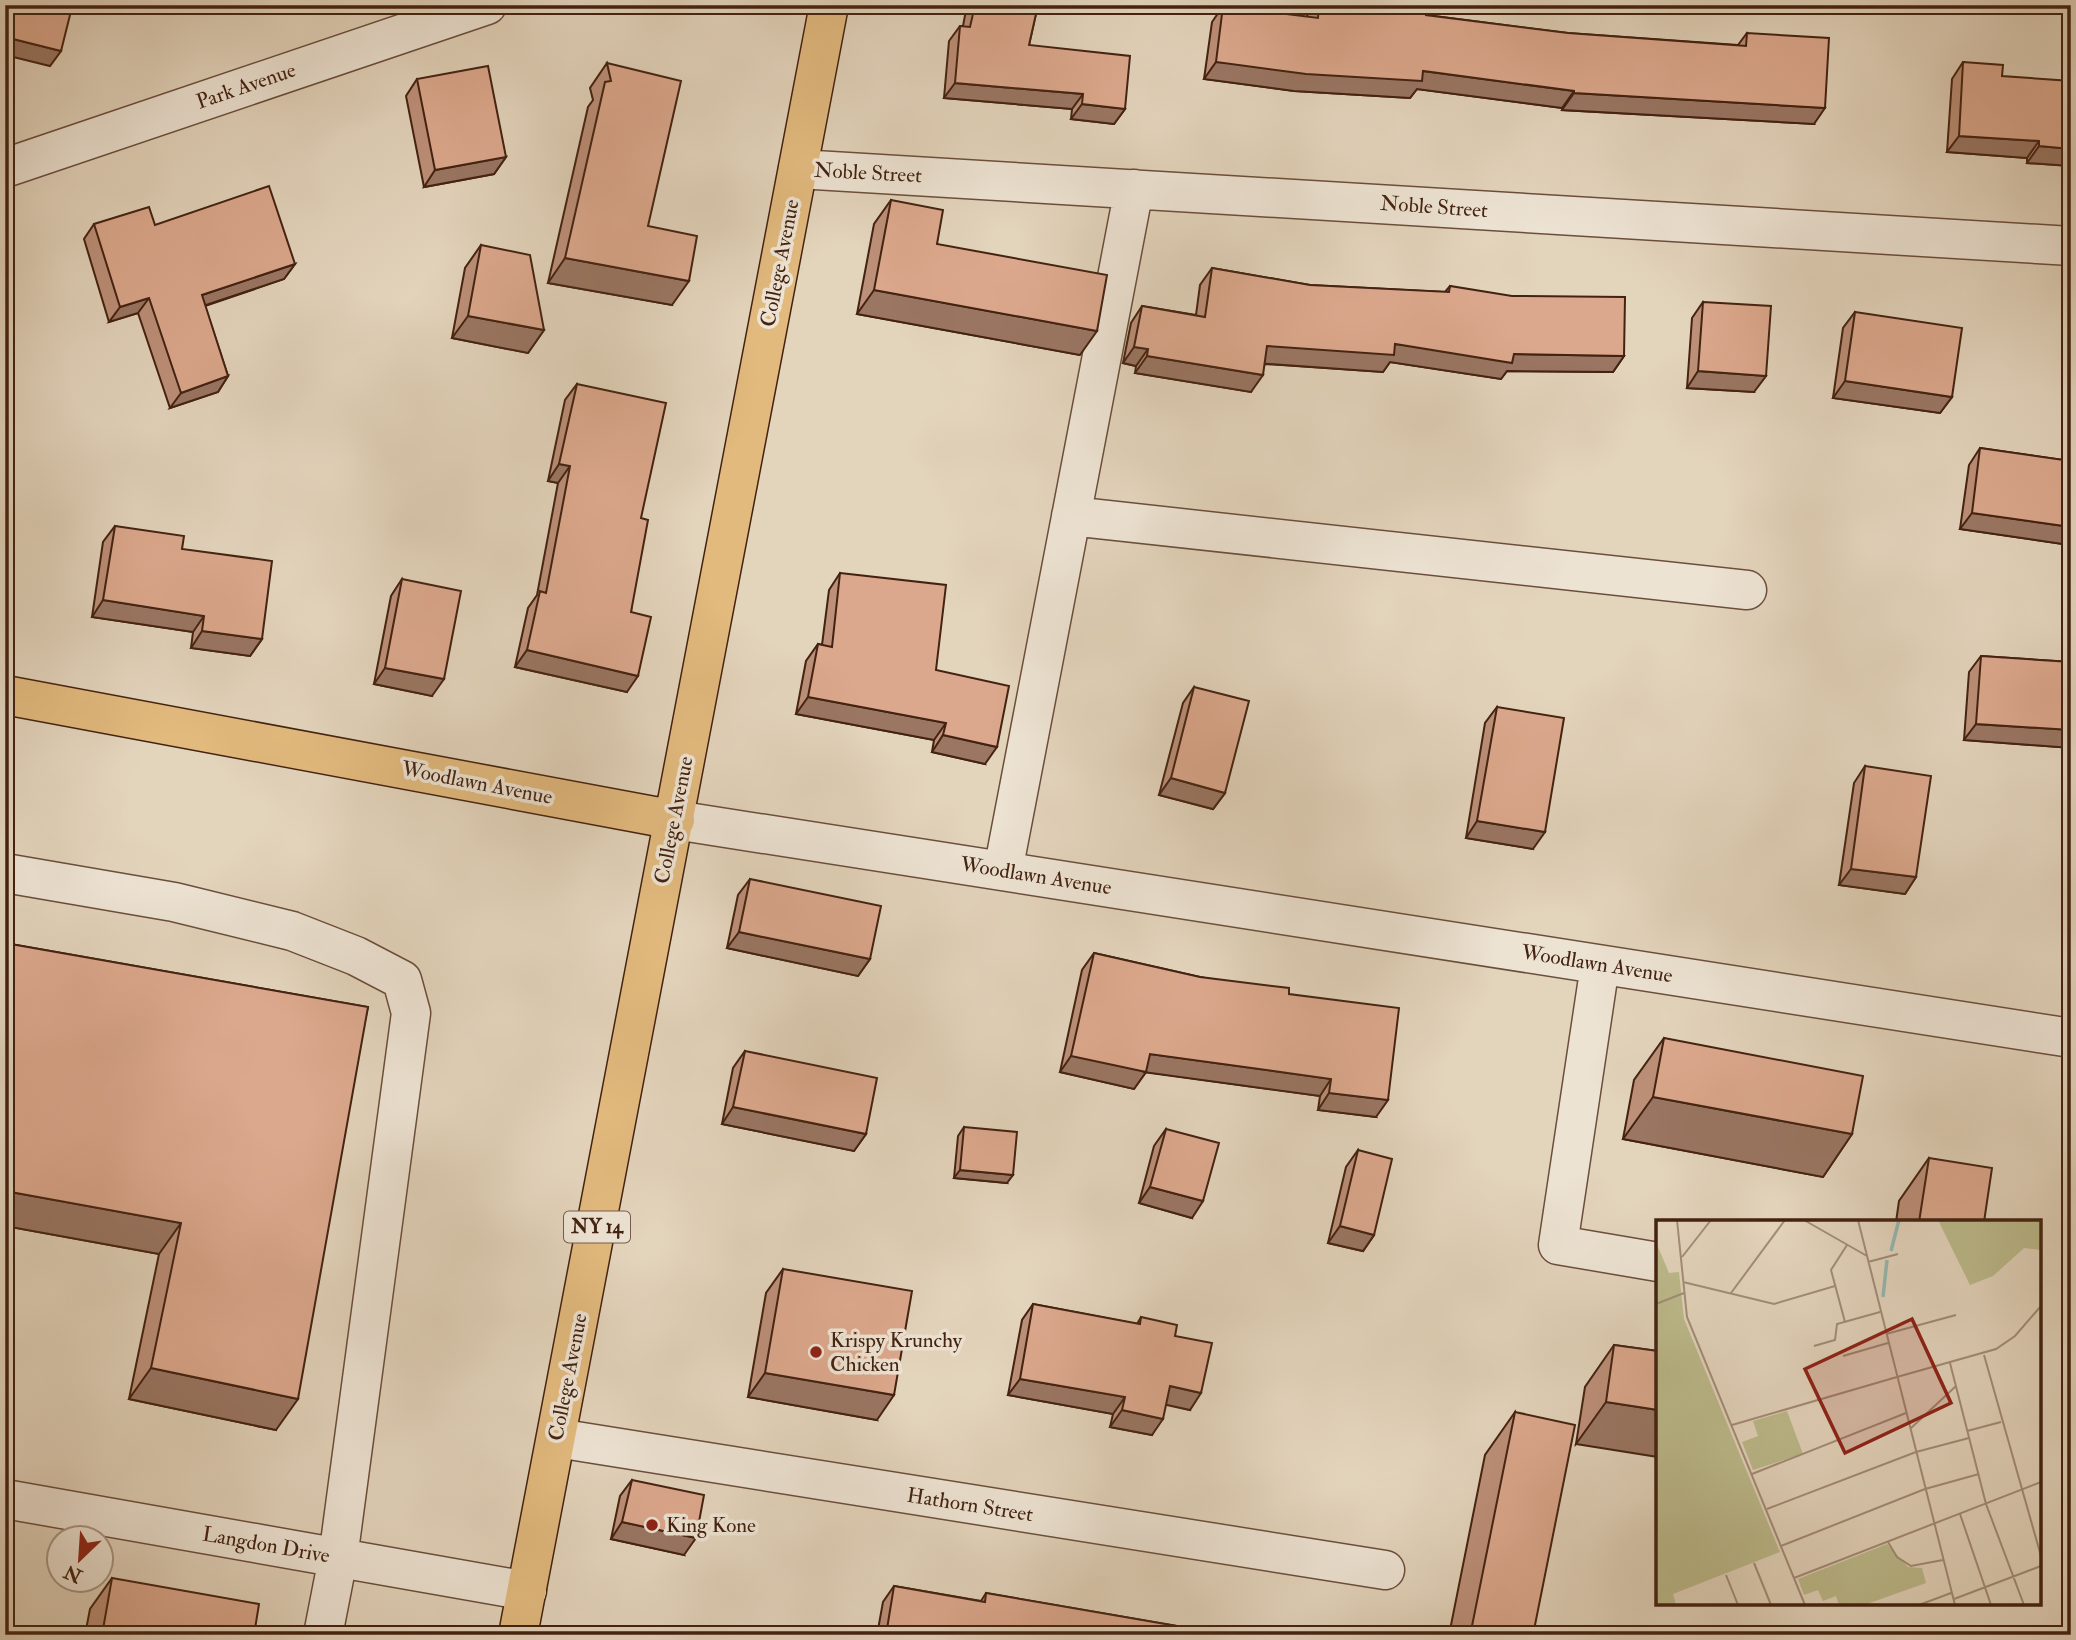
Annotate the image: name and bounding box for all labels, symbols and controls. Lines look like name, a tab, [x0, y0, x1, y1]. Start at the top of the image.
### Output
street label: Park Avenue	[193, 56, 300, 116]
street label: Noble Street	[814, 157, 923, 189]
street label: Noble Street	[1379, 190, 1489, 224]
street label: College Avenue	[754, 197, 806, 329]
street label: College Avenue	[648, 754, 700, 886]
street label: Woodlawn Avenue	[398, 755, 555, 811]
street label: Woodlawn Avenue	[957, 851, 1114, 901]
street label: Woodlawn Avenue	[1518, 939, 1675, 989]
road number: NY 14	[564, 1212, 630, 1242]
inset map	[1656, 1220, 2041, 1605]
street label: College Avenue	[542, 1311, 594, 1443]
place label: Krispy Krunchy Chicken	[830, 1327, 963, 1378]
marker: Krispy Krunchy Chicken	[808, 1344, 824, 1360]
street label: Hathorn Street	[905, 1482, 1035, 1528]
place label: King Kone	[666, 1512, 756, 1539]
marker: King Kone	[644, 1517, 660, 1533]
street label: Langdon Drive	[200, 1521, 332, 1570]
north arrow	[46, 1524, 116, 1594]
text: N	[60, 1559, 87, 1588]

